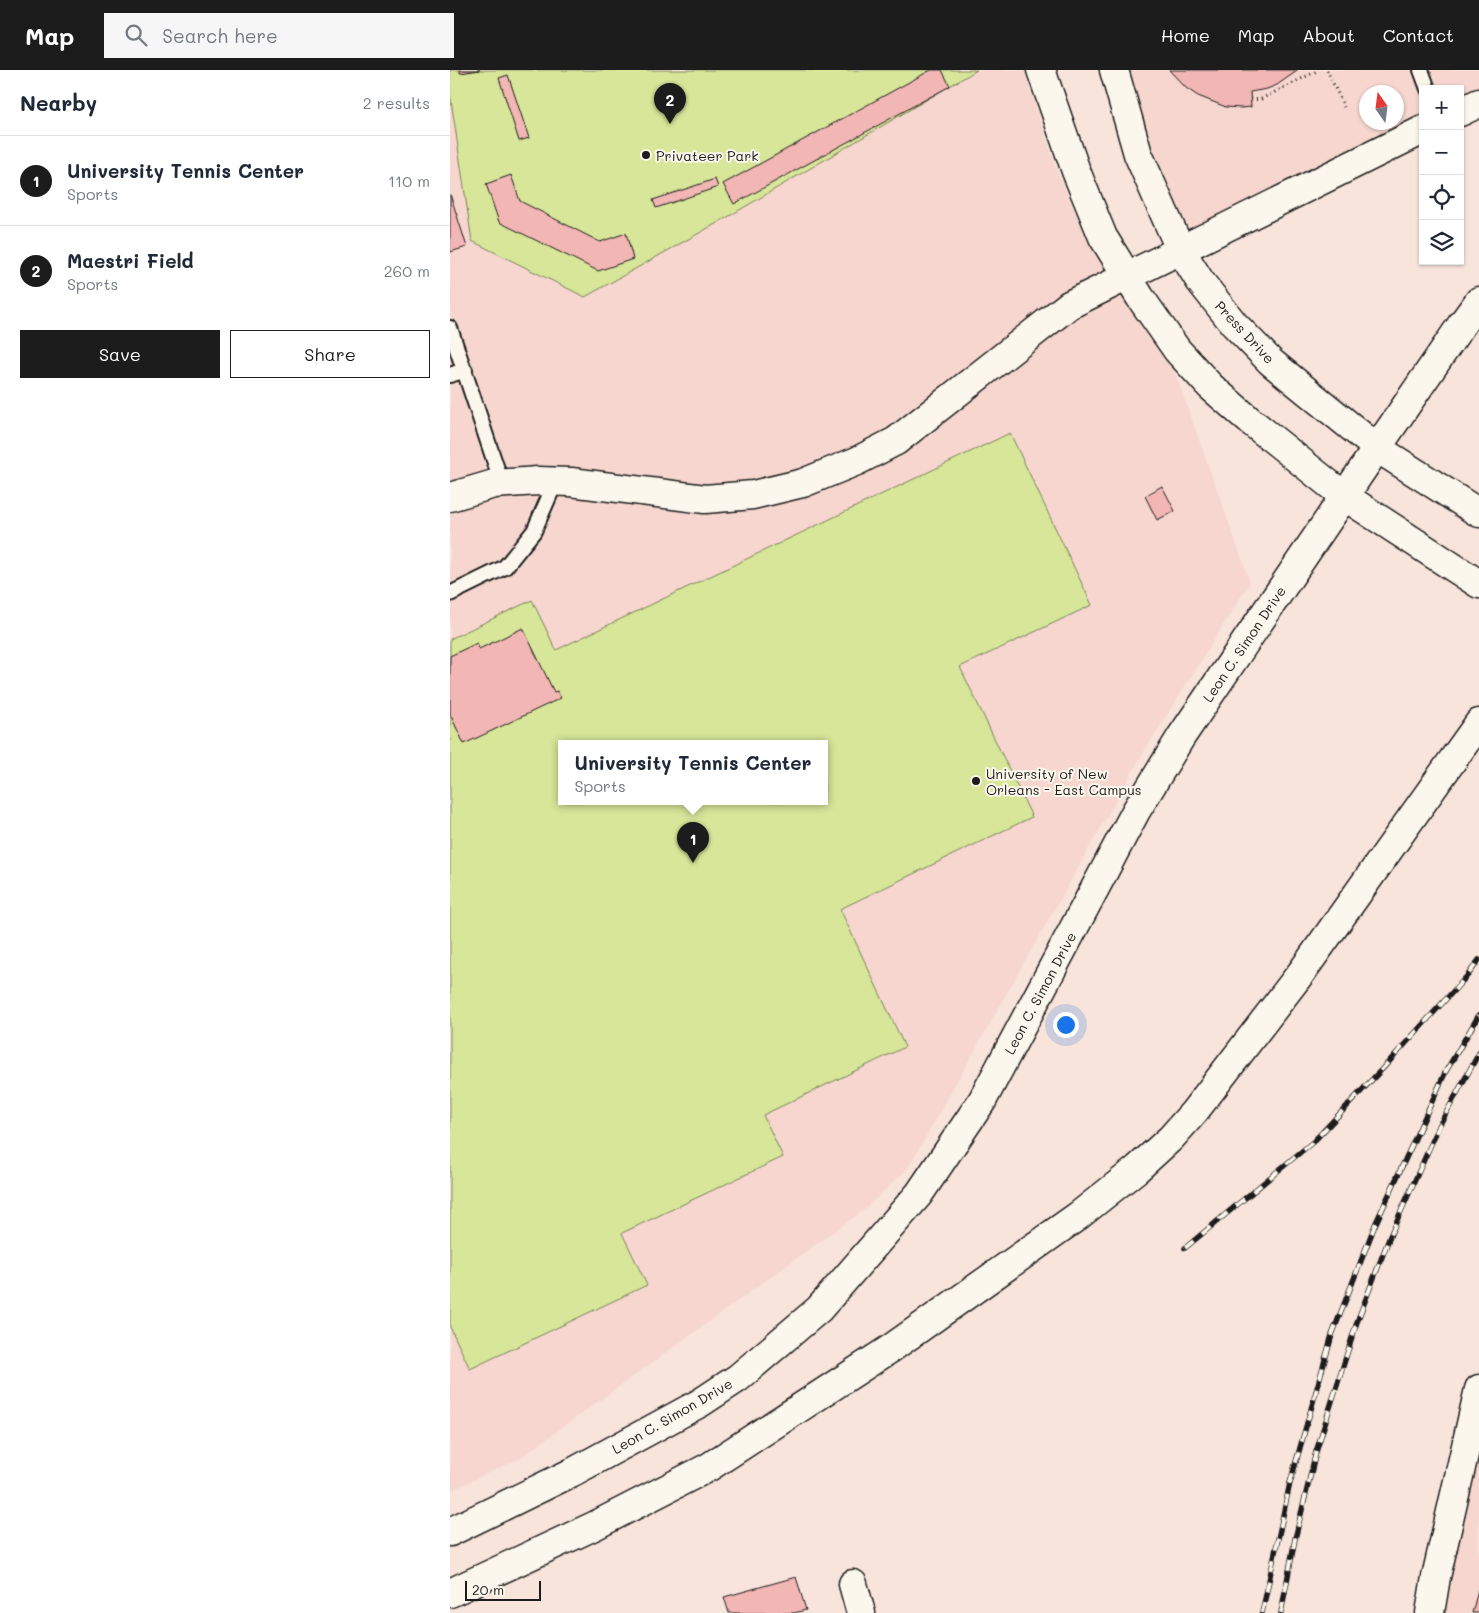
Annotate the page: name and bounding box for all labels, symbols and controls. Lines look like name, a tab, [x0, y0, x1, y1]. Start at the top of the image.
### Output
search box	[104, 13, 454, 58]
text: Map	[25, 20, 74, 51]
icon: search	[122, 21, 150, 49]
text: Search here	[162, 23, 278, 48]
text: Home	[1161, 23, 1210, 47]
text: Map	[1238, 23, 1274, 47]
text: About	[1302, 23, 1355, 47]
text: Contact	[1383, 23, 1454, 47]
pin: 2	[654, 83, 686, 124]
north arrow	[1359, 85, 1404, 130]
map controls	[1419, 85, 1464, 265]
button: +	[1419, 85, 1464, 130]
text: Nearby	[20, 89, 97, 116]
text: 2 results	[363, 92, 430, 113]
button: −	[1419, 130, 1464, 175]
place label: Privateer Park	[656, 146, 759, 165]
marker: Privateer Park	[640, 149, 652, 161]
text: University Tennis Center	[67, 158, 304, 183]
text: 1	[32, 170, 40, 191]
text: 110 m	[388, 170, 430, 191]
button: locate	[1419, 175, 1464, 220]
text: Sports	[67, 183, 118, 204]
button: layers	[1419, 220, 1464, 265]
text: Maestri Field	[67, 248, 194, 273]
text: 2	[32, 260, 40, 281]
text: 260 m	[384, 260, 430, 281]
text: Sports	[67, 273, 118, 294]
street label: Press Drive	[1211, 297, 1279, 367]
button: Save	[20, 330, 220, 378]
button: Share	[230, 330, 430, 378]
street label: Leon C. Simon Drive	[1198, 582, 1290, 706]
popup	[558, 740, 828, 805]
text: University Tennis Center	[575, 750, 812, 775]
place label: University of New Orleans - East Campus	[986, 764, 1142, 799]
text: Sports	[575, 775, 626, 796]
marker: University of New Orleans - East Campus	[970, 775, 982, 787]
pin: 1	[677, 822, 709, 863]
street label: Leon C. Simon Drive	[1000, 928, 1080, 1058]
your location	[1053, 1012, 1079, 1038]
street label: Leon C. Simon Drive	[608, 1374, 736, 1458]
scale bar	[465, 1578, 541, 1601]
text: 20 m	[472, 1580, 504, 1599]

